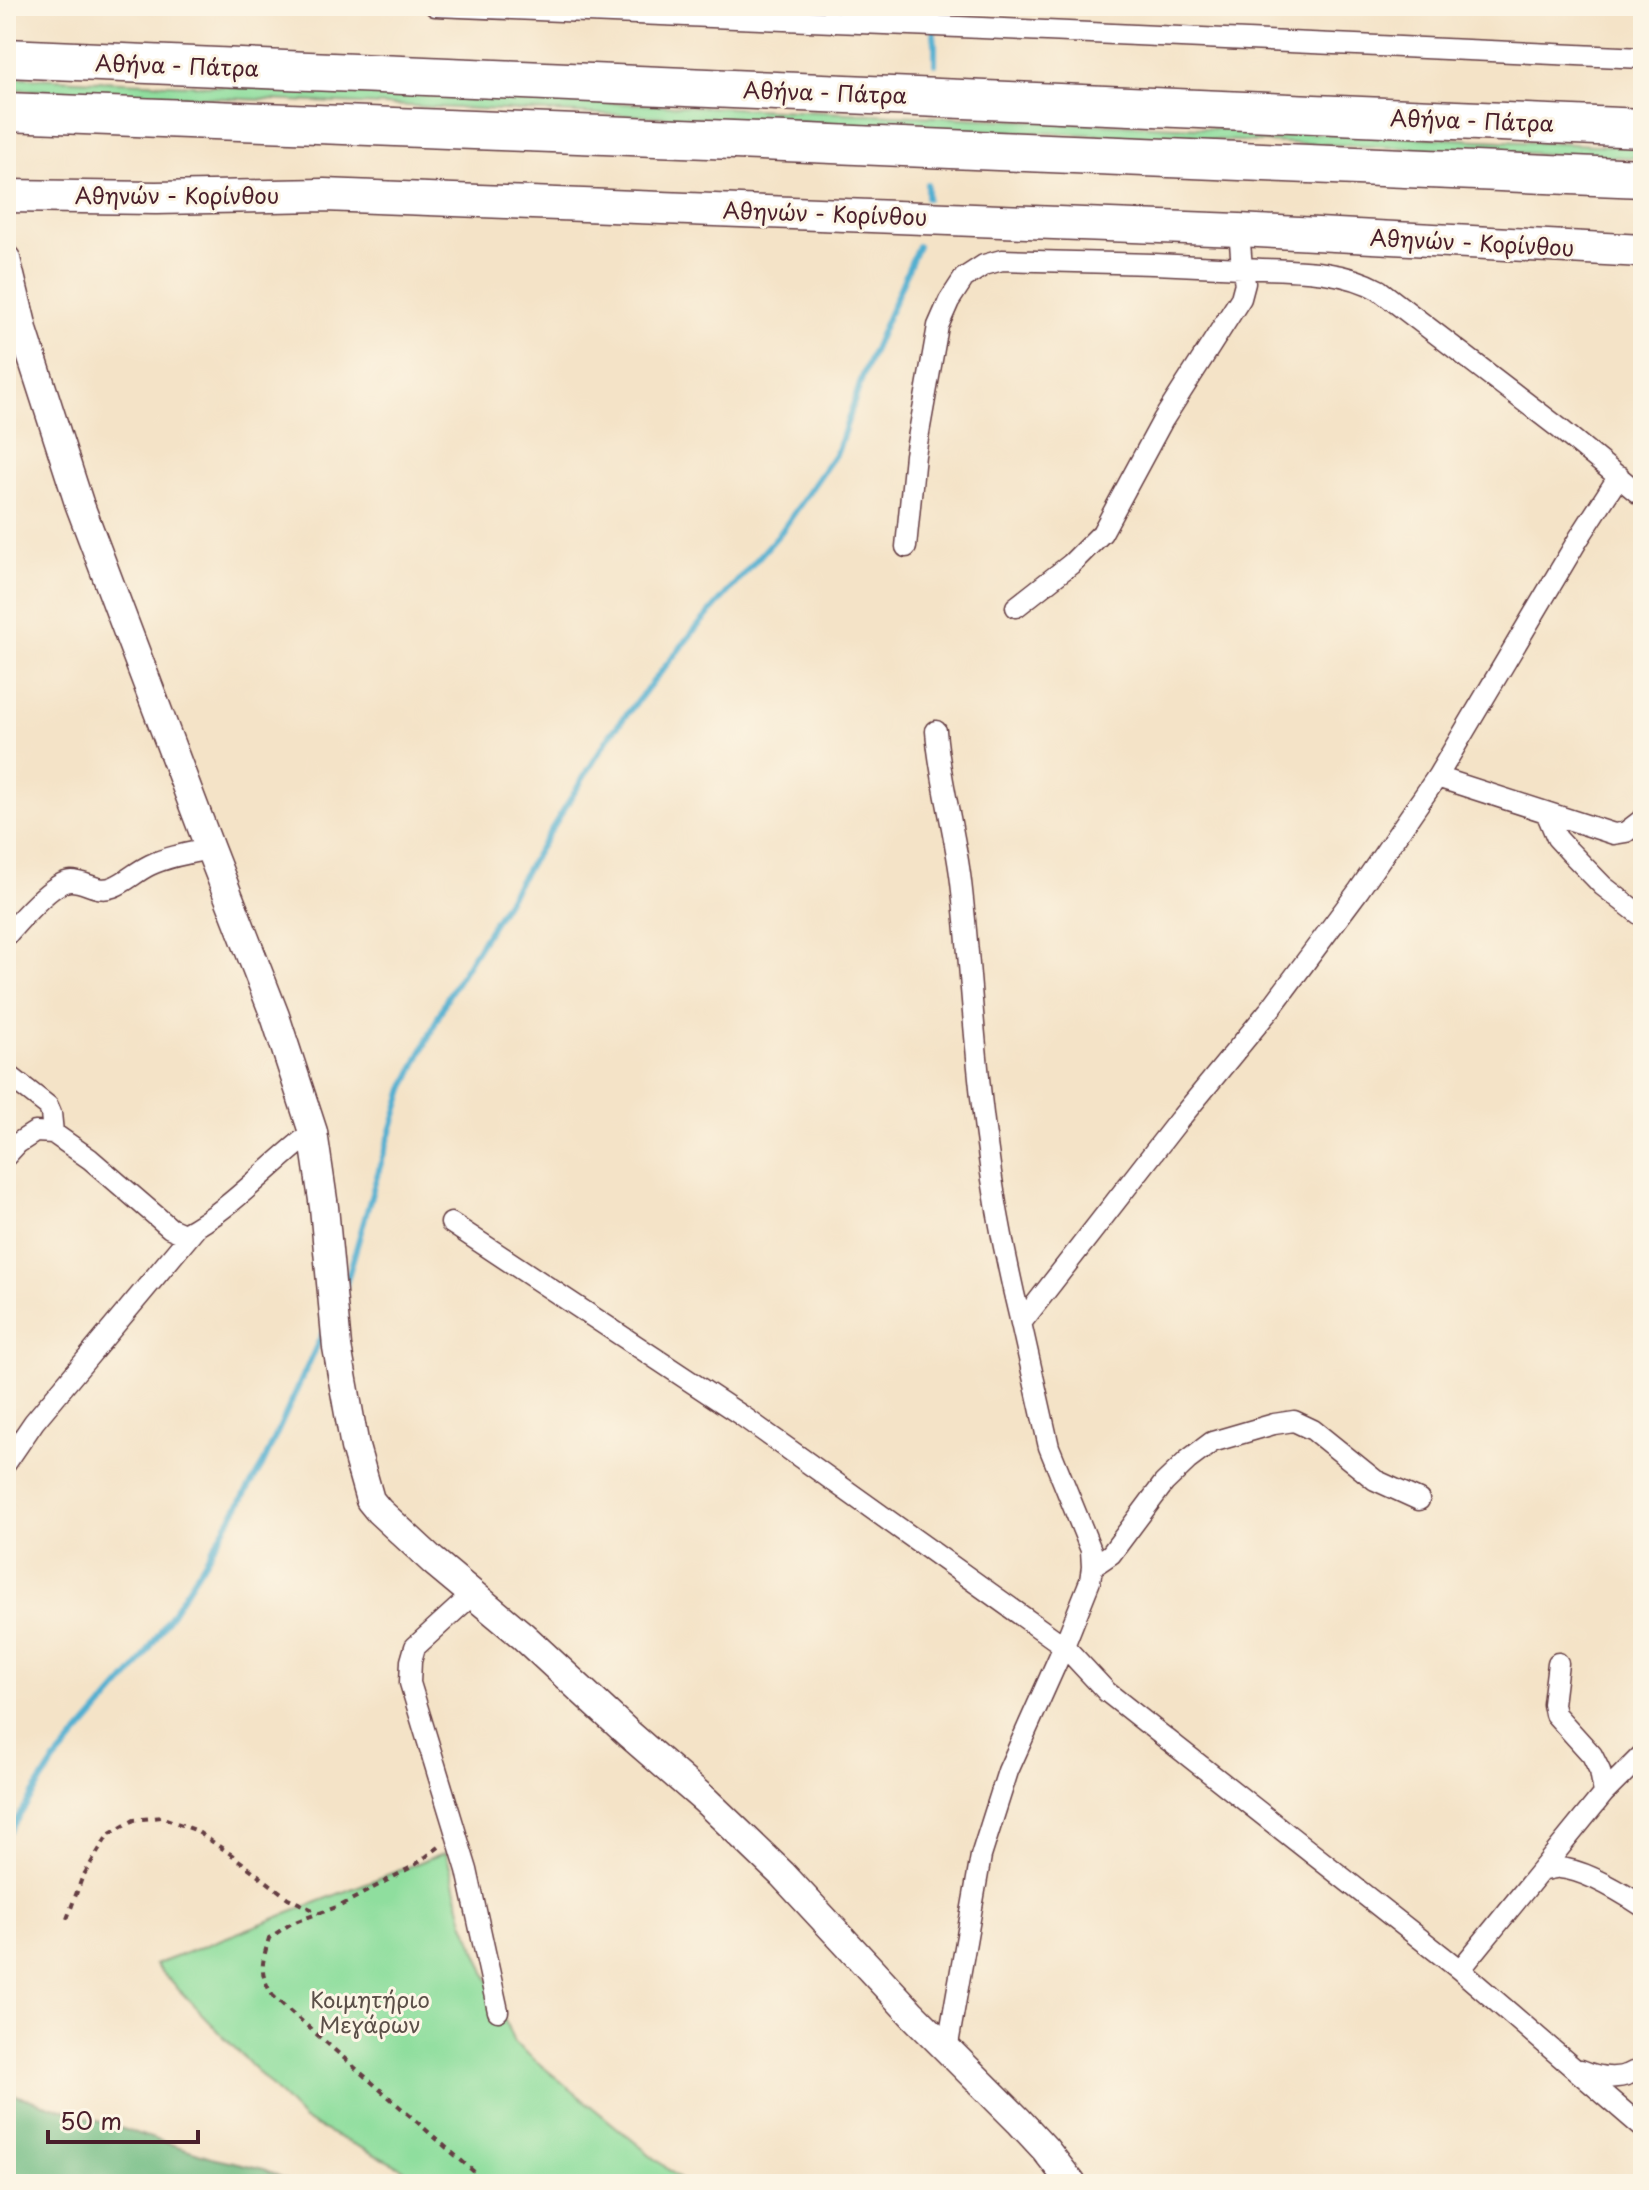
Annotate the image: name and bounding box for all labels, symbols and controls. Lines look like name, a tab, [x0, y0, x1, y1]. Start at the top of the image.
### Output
street label: Αθήνα - Πάτρα	[94, 45, 260, 84]
street label: Αθήνα - Πάτρα	[742, 72, 908, 111]
street label: Αθήνα - Πάτρα	[1389, 100, 1555, 139]
street label: Αθηνών - Κορίνθου	[75, 178, 279, 211]
street label: Αθηνών - Κορίνθου	[722, 192, 928, 233]
street label: Αθηνών - Κορίνθου	[1369, 220, 1575, 263]
park label: Κοιμητήριο Μεγάρων	[310, 1982, 430, 2040]
scale bar	[48, 2094, 198, 2144]
text: 50 m	[60, 2102, 122, 2138]

